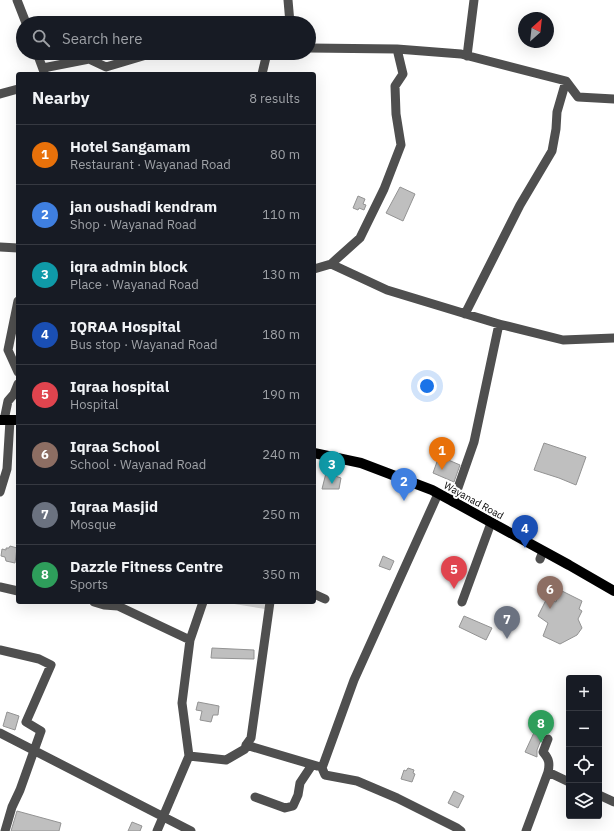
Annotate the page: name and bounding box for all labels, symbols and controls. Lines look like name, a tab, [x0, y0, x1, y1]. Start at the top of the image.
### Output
north arrow	[518, 12, 554, 48]
search box	[16, 16, 316, 60]
icon: search	[30, 27, 52, 49]
text: Search here	[62, 29, 142, 48]
text: Nearby	[32, 87, 90, 109]
text: 8 results	[249, 90, 300, 107]
text: Hotel Sangamam	[70, 137, 190, 156]
text: 1	[41, 146, 49, 163]
text: 80 m	[270, 146, 300, 163]
text: Restaurant · Wayanad Road	[70, 156, 231, 173]
text: jan oushadi kendram	[70, 197, 217, 216]
text: 2	[41, 206, 49, 223]
text: 110 m	[262, 206, 300, 223]
text: Shop · Wayanad Road	[70, 216, 197, 233]
text: iqra admin block	[70, 257, 188, 276]
text: 3	[41, 266, 49, 283]
text: 130 m	[262, 266, 300, 283]
text: Place · Wayanad Road	[70, 276, 199, 293]
text: IQRAA Hospital	[70, 317, 181, 336]
text: 4	[41, 326, 49, 343]
text: 180 m	[262, 326, 300, 343]
text: Bus stop · Wayanad Road	[70, 336, 218, 353]
your location	[417, 376, 437, 396]
text: Iqraa hospital	[70, 377, 169, 396]
text: 5	[41, 386, 49, 403]
text: 190 m	[262, 386, 300, 403]
text: Hospital	[70, 396, 119, 413]
text: Iqraa School	[70, 437, 160, 456]
pin: 1	[429, 437, 455, 470]
text: 6	[41, 446, 49, 463]
text: 240 m	[262, 446, 300, 463]
pin: 3	[319, 451, 345, 484]
text: School · Wayanad Road	[70, 456, 206, 473]
pin: 2	[391, 468, 417, 501]
street label: Wayanad Road	[442, 479, 506, 522]
text: Iqraa Masjid	[70, 497, 158, 516]
text: 7	[41, 506, 49, 523]
text: 250 m	[262, 506, 300, 523]
pin: 4	[512, 515, 538, 548]
text: Mosque	[70, 516, 116, 533]
pin: 5	[441, 556, 467, 589]
text: Dazzle Fitness Centre	[70, 557, 223, 576]
text: 8	[41, 566, 49, 583]
text: 350 m	[262, 566, 300, 583]
text: Sports	[70, 576, 108, 593]
pin: 6	[537, 576, 563, 609]
pin: 7	[494, 606, 520, 639]
map controls	[566, 675, 602, 819]
button: +	[566, 675, 602, 711]
pin: 8	[528, 710, 554, 743]
button: −	[566, 711, 602, 747]
button: locate	[566, 747, 602, 783]
button: layers	[566, 783, 602, 819]

